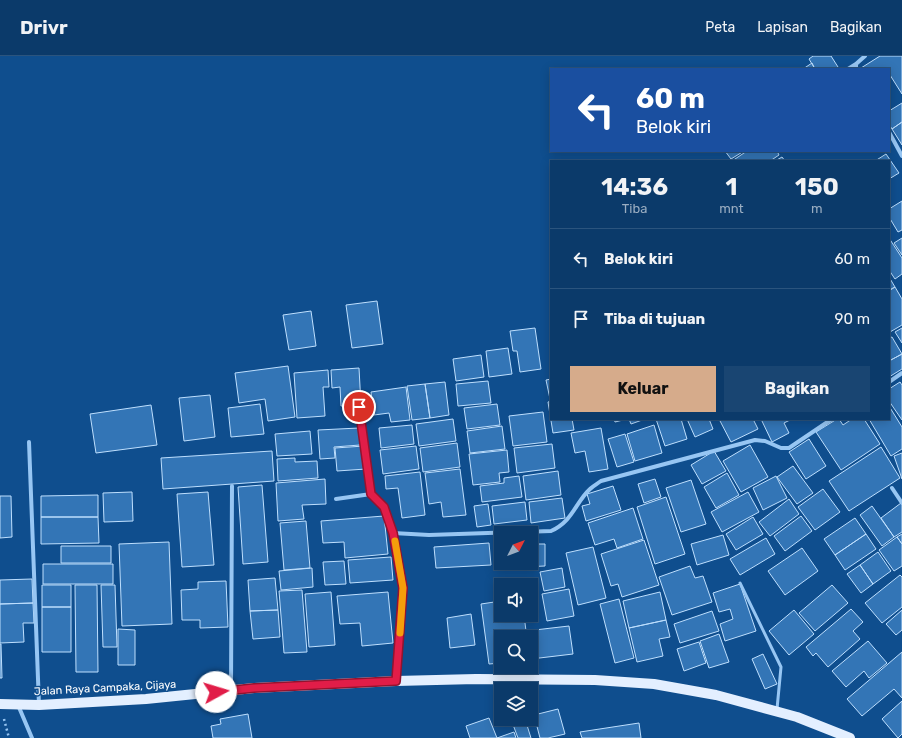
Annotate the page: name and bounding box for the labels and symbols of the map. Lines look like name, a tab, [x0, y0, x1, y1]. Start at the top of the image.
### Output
pin	[342, 390, 376, 424]
north arrow	[494, 526, 538, 570]
position arrow	[195, 671, 237, 713]
street label: Jalan Raya Campaka, Cijaya	[34, 678, 176, 698]

